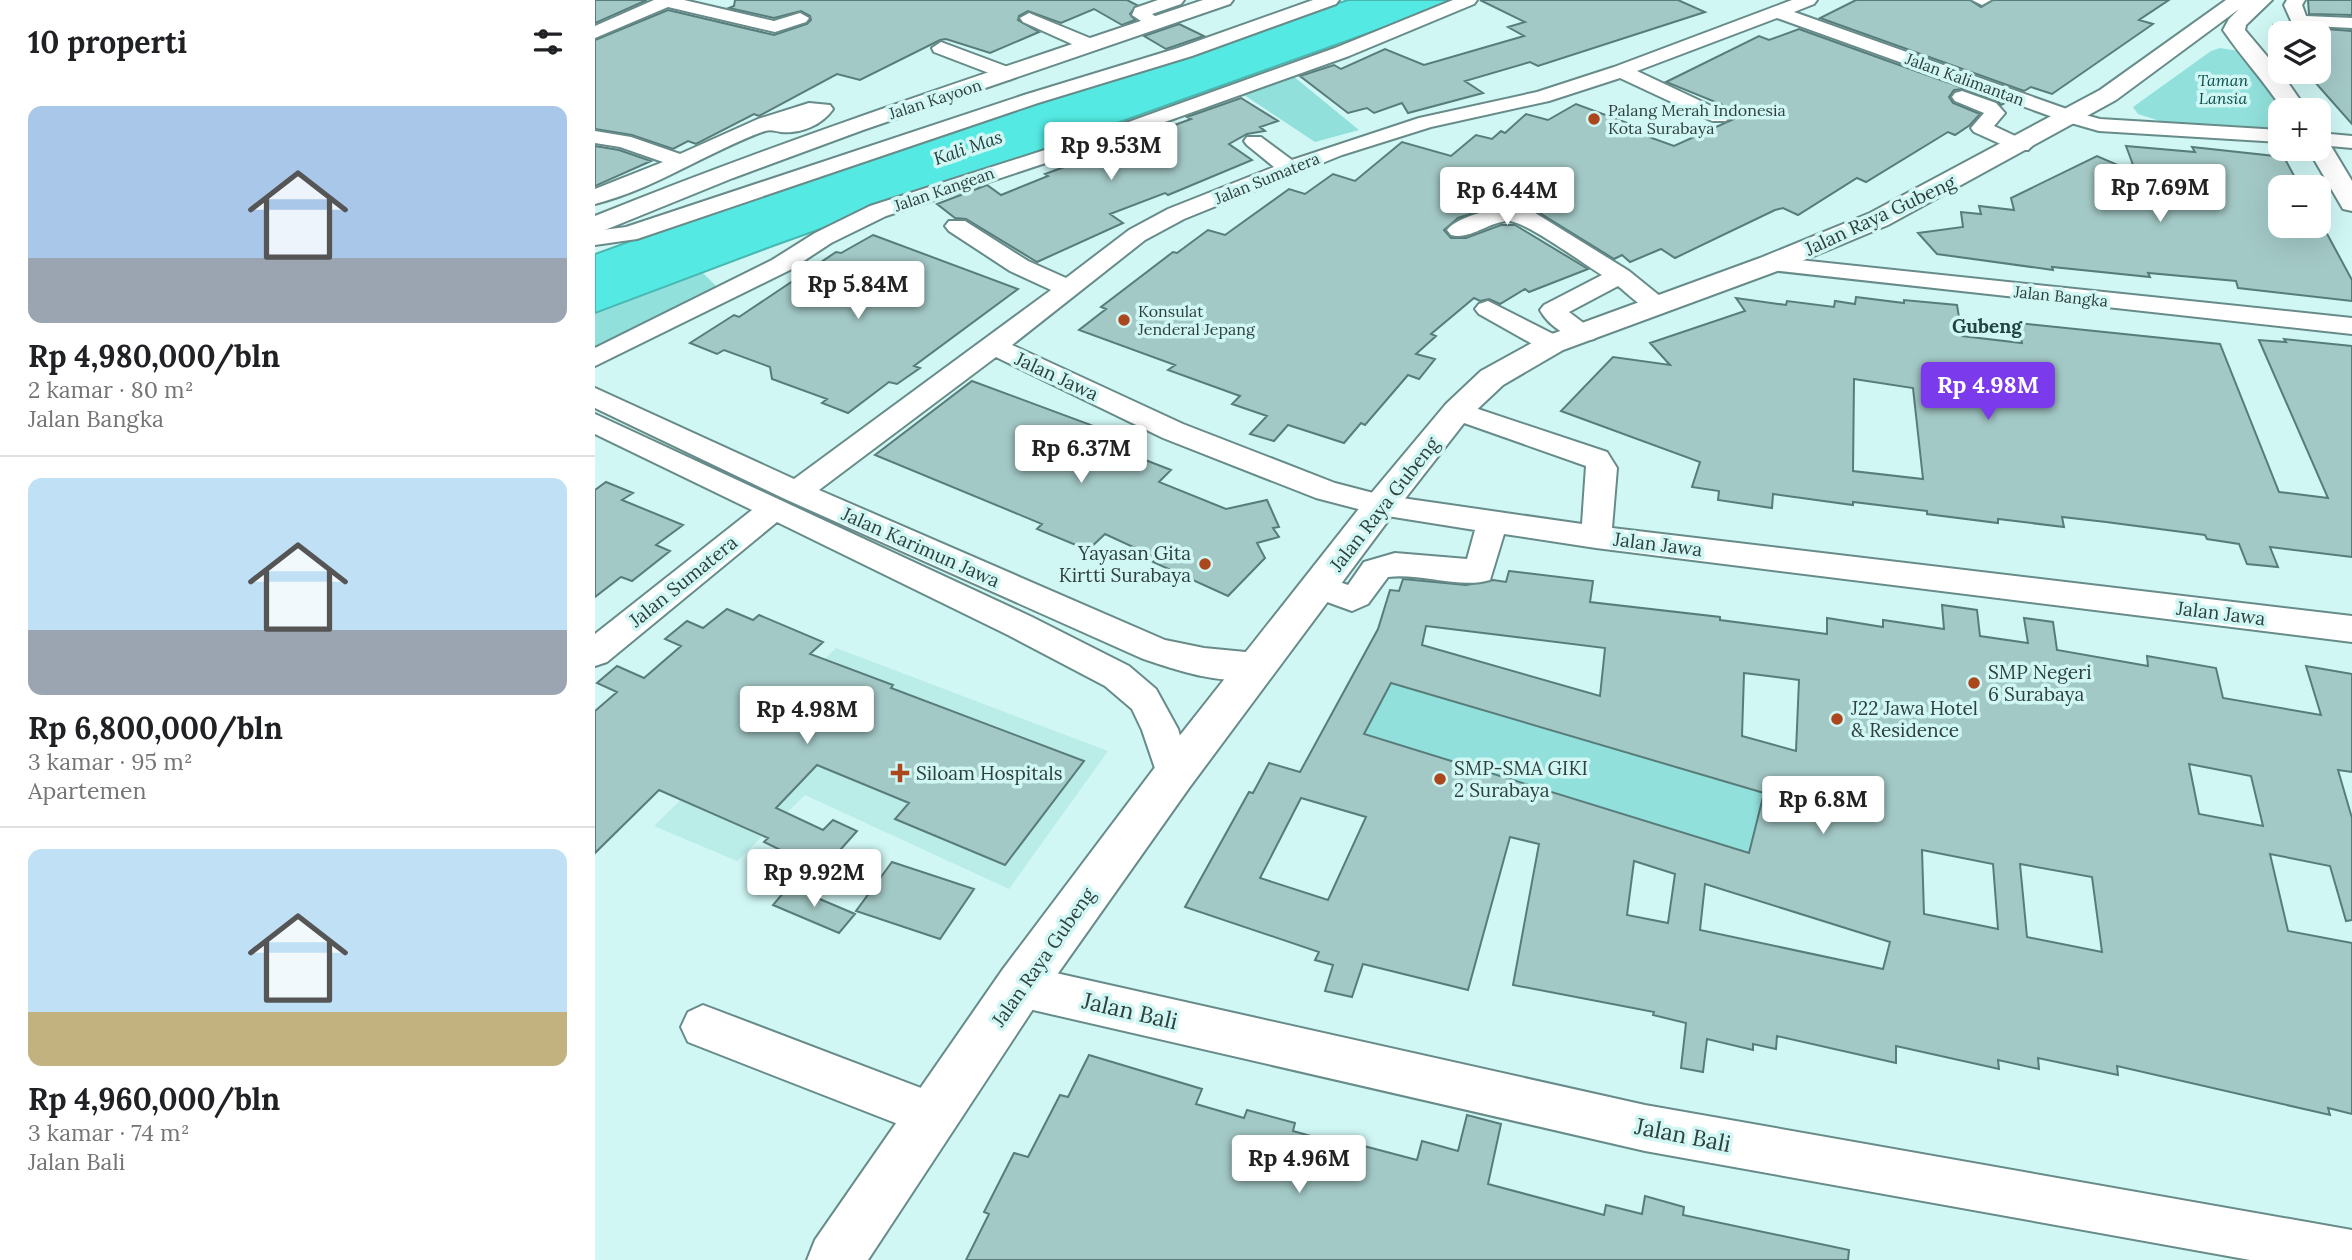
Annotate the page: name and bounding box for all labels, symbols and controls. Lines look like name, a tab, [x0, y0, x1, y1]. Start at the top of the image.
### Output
map controls	[2268, 21, 2331, 238]
button: layers	[2268, 21, 2331, 84]
text: 10 properti	[28, 23, 187, 61]
icon: filters	[529, 23, 567, 61]
street label: Jalan Kalimantan	[1902, 48, 2027, 110]
park label: Taman Lansia	[2198, 70, 2248, 108]
street label: Jalan Kayoon	[885, 75, 984, 124]
button: +	[2268, 98, 2331, 161]
place label: Palang Merah Indonesia Kota Surabaya	[1608, 100, 1786, 138]
marker: Palang Merah Indonesia Kota Surabaya	[1586, 111, 1602, 127]
pin: Rp 9.53M	[1039, 122, 1183, 182]
water label: Kali Mas	[930, 125, 1005, 170]
text: Rp 9.53M	[1060, 130, 1162, 159]
street label: Jalan Sumatera	[1211, 148, 1322, 209]
icon: home	[235, 152, 361, 278]
street label: Jalan Kangean	[890, 162, 997, 216]
pin: Rp 7.69M	[2088, 164, 2232, 224]
pin: Rp 6.44M	[1435, 168, 1579, 227]
street label: Jalan Raya Gubeng	[1800, 169, 1960, 261]
text: Rp 7.69M	[2110, 172, 2210, 201]
text: Rp 6.44M	[1456, 175, 1558, 204]
button: −	[2268, 175, 2331, 238]
pin: Rp 5.84M	[786, 262, 930, 321]
text: Rp 5.84M	[807, 269, 909, 298]
street label: Jalan Bangka	[2012, 281, 2109, 311]
place label: Konsulat Jenderal Jepang	[1137, 301, 1256, 339]
marker: Konsulat Jenderal Jepang	[1116, 312, 1132, 328]
district label: Gubeng	[1952, 314, 2023, 338]
text: Rp 4,980,000/bln	[28, 337, 280, 375]
street label: Jalan Jawa	[1011, 346, 1103, 406]
pin: Rp 4.98M	[1916, 362, 2060, 422]
text: Rp 4.98M	[1937, 370, 2039, 399]
text: 2 kamar · 80 m²	[28, 375, 194, 404]
text: Jalan Bangka	[28, 404, 164, 433]
pin: Rp 6.37M	[1009, 426, 1153, 485]
street label: Jalan Raya Gubeng	[1324, 432, 1444, 577]
text: Rp 6.37M	[1031, 433, 1131, 462]
street label: Jalan Karimun Jawa	[837, 501, 1004, 593]
icon: home	[235, 524, 361, 650]
street label: Jalan Jawa	[1611, 527, 1704, 561]
street label: Jalan Sumatera	[623, 530, 742, 633]
place label: Yayasan Gita Kirtti Surabaya	[1059, 541, 1191, 587]
marker: Yayasan Gita Kirtti Surabaya	[1197, 556, 1213, 572]
street label: Jalan Jawa	[2174, 596, 2267, 630]
place label: SMP Negeri 6 Surabaya	[1988, 660, 2092, 706]
marker: SMP Negeri 6 Surabaya	[1966, 675, 1982, 691]
pin: Rp 4.98M	[735, 686, 879, 746]
text: Rp 4.98M	[756, 694, 858, 723]
place label: J22 Jawa Hotel & Residence	[1850, 696, 1978, 742]
text: Rp 6,800,000/bln	[28, 709, 283, 747]
marker: J22 Jawa Hotel & Residence	[1829, 711, 1845, 727]
text: 3 kamar · 95 m²	[28, 747, 193, 776]
place label: SMP-SMA GIKI 2 Surabaya	[1454, 756, 1588, 802]
place label: Siloam Hospitals	[916, 761, 1063, 785]
marker: Siloam Hospitals	[890, 763, 910, 783]
marker: SMP-SMA GIKI 2 Surabaya	[1432, 771, 1448, 787]
text: Apartemen	[28, 776, 146, 805]
pin: Rp 6.8M	[1758, 776, 1888, 836]
text: Rp 6.8M	[1778, 784, 1868, 813]
pin: Rp 9.92M	[742, 850, 886, 909]
text: Rp 9.92M	[763, 857, 865, 886]
street label: Jalan Raya Gubeng	[986, 883, 1100, 1032]
icon: home	[235, 895, 361, 1021]
street label: Jalan Bali	[1079, 985, 1181, 1036]
text: Rp 4,960,000/bln	[28, 1080, 280, 1118]
street label: Jalan Bali	[1632, 1111, 1734, 1158]
text: 3 kamar · 74 m²	[28, 1118, 190, 1147]
pin: Rp 4.96M	[1227, 1136, 1371, 1195]
text: Rp 4.96M	[1248, 1143, 1350, 1172]
text: Jalan Bali	[28, 1147, 125, 1176]

